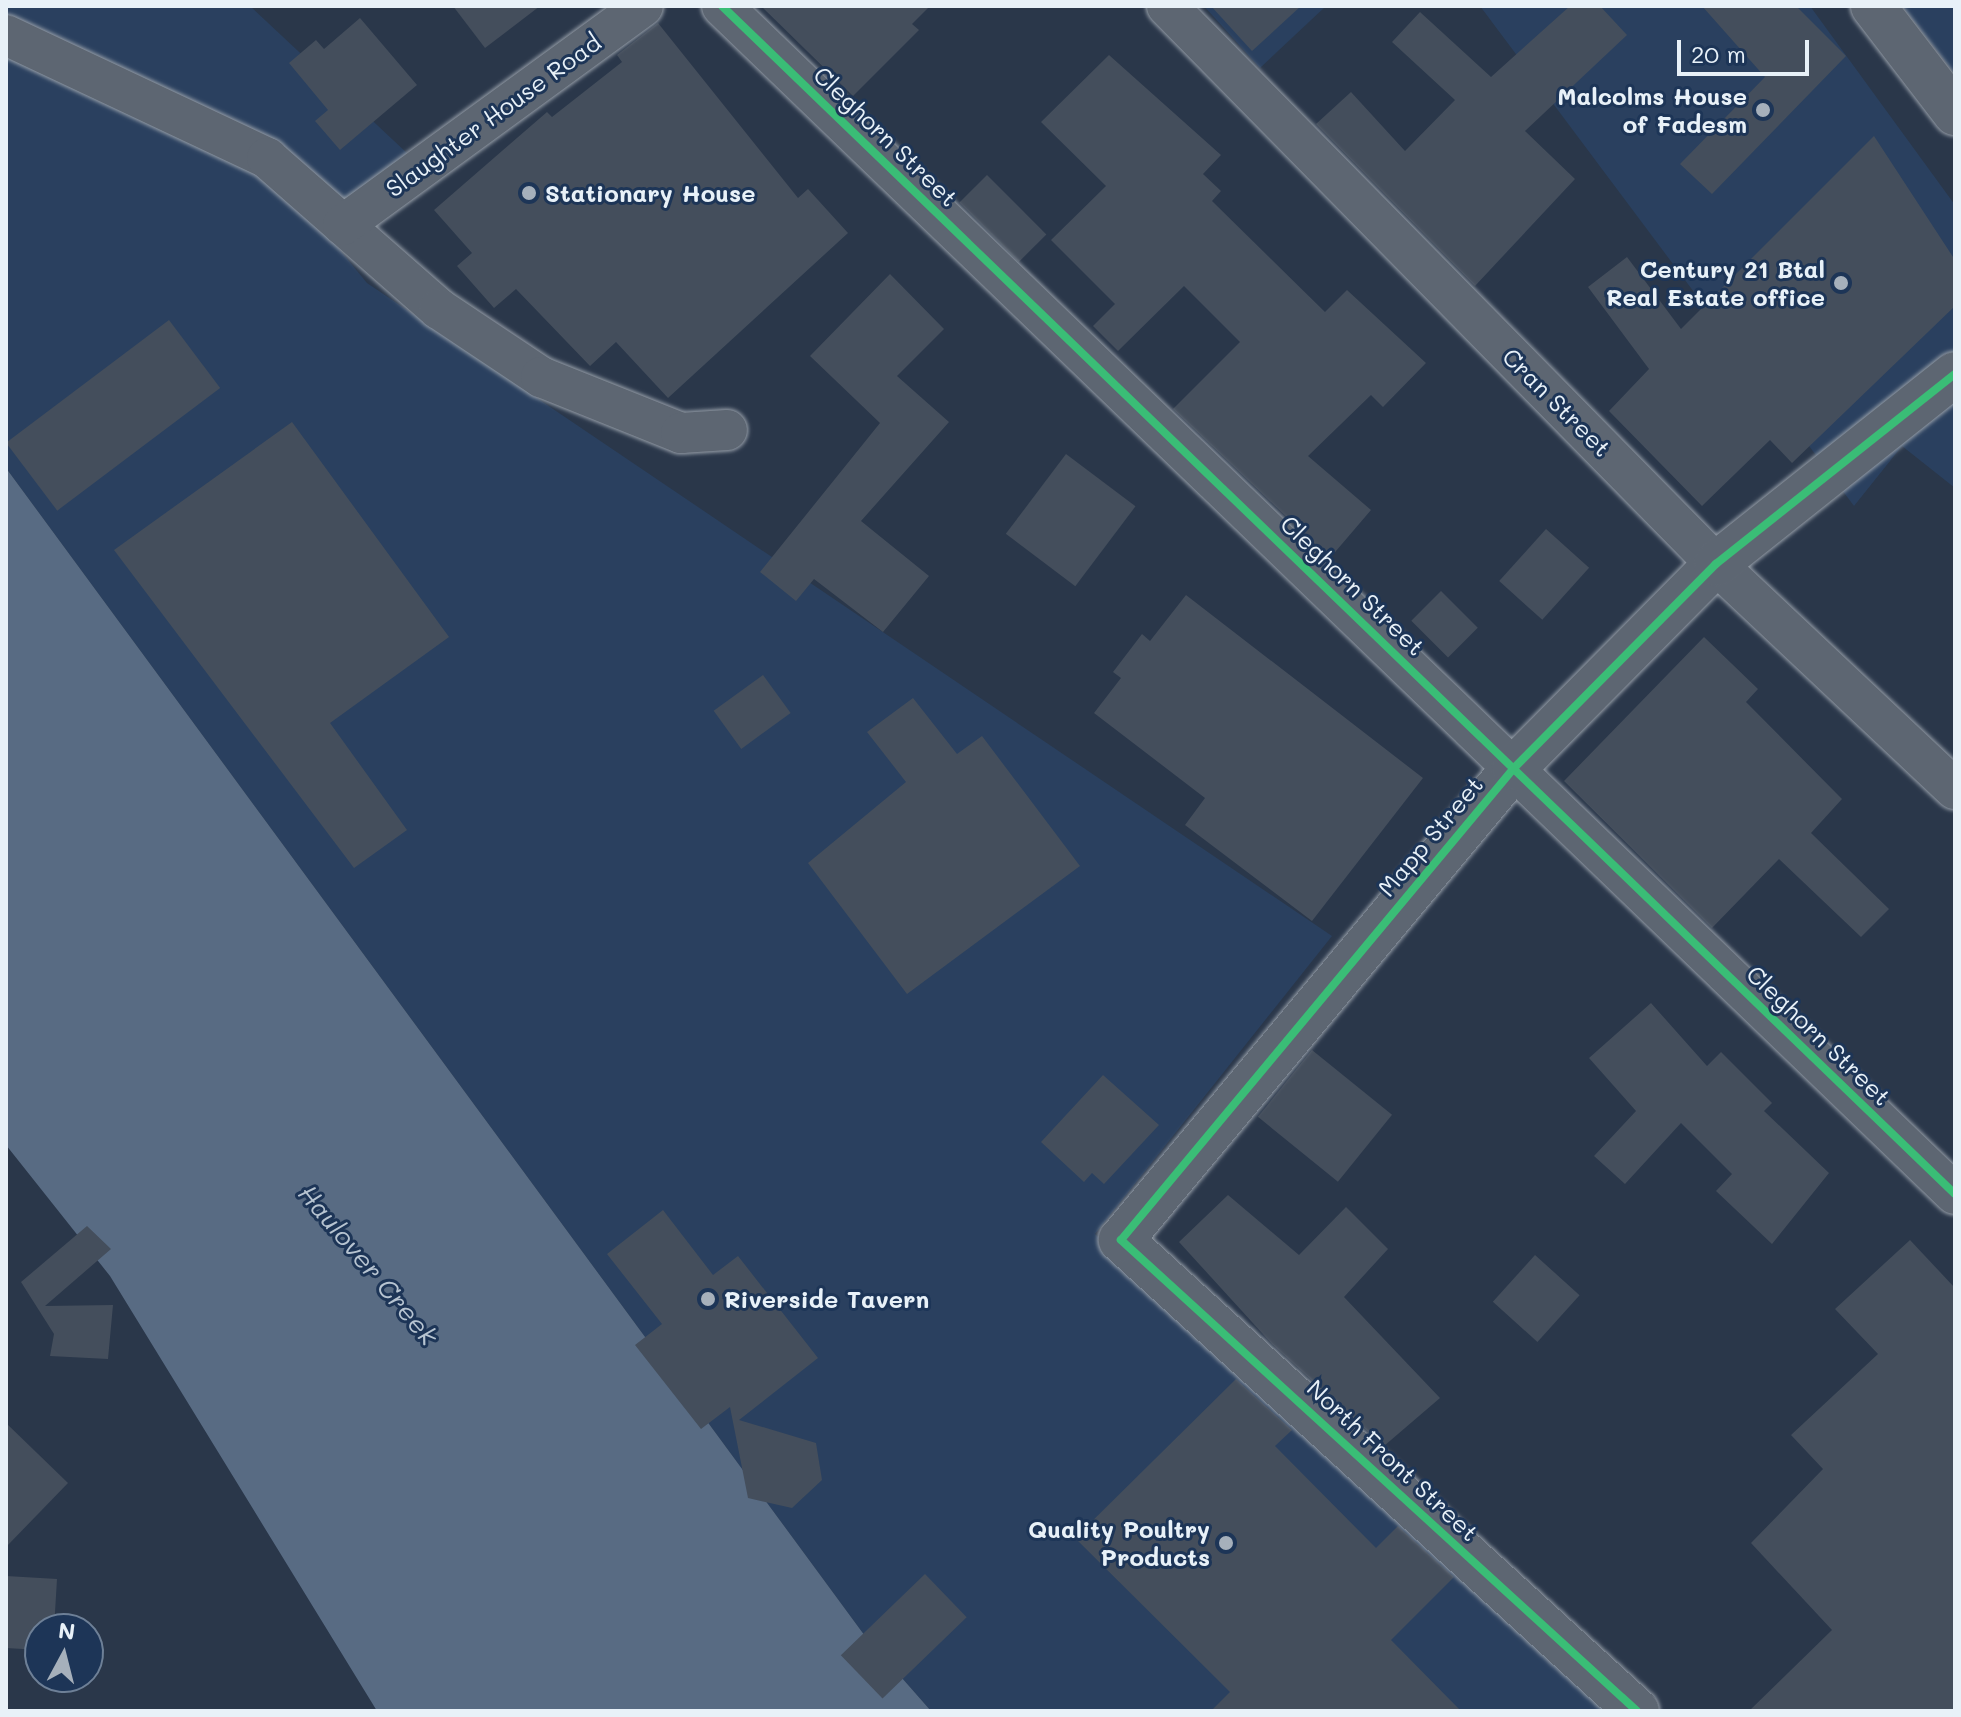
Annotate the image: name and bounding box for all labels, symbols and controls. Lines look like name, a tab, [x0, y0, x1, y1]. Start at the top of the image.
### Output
scale bar	[1681, 24, 1813, 74]
street label: Slaughter House Road	[380, 27, 606, 203]
text: 20 m	[1691, 38, 1746, 69]
street label: Cleghorn Street	[808, 60, 964, 212]
place label: Malcolms House of Fadesm	[1557, 82, 1747, 138]
marker: Malcolms House of Fadesm	[1754, 101, 1772, 119]
place label: Stationary House	[545, 179, 755, 207]
marker: Stationary House	[520, 184, 538, 202]
place label: Century 21 Btal Real Estate office	[1606, 255, 1825, 311]
marker: Century 21 Btal Real Estate office	[1832, 274, 1850, 292]
street label: Cran Street	[1497, 342, 1617, 462]
street label: Cleghorn Street	[1275, 509, 1431, 661]
street label: Mapp Street	[1371, 770, 1489, 902]
street label: Cleghorn Street	[1741, 959, 1897, 1111]
water label: Haulover Creek	[292, 1178, 444, 1352]
place label: Riverside Tavern	[724, 1285, 929, 1313]
marker: Riverside Tavern	[699, 1290, 717, 1308]
street label: North Front Street	[1301, 1373, 1485, 1547]
place label: Quality Poultry Products	[1028, 1515, 1210, 1571]
marker: Quality Poultry Products	[1217, 1534, 1235, 1552]
north arrow	[24, 1613, 104, 1693]
text: N	[57, 1615, 77, 1646]

